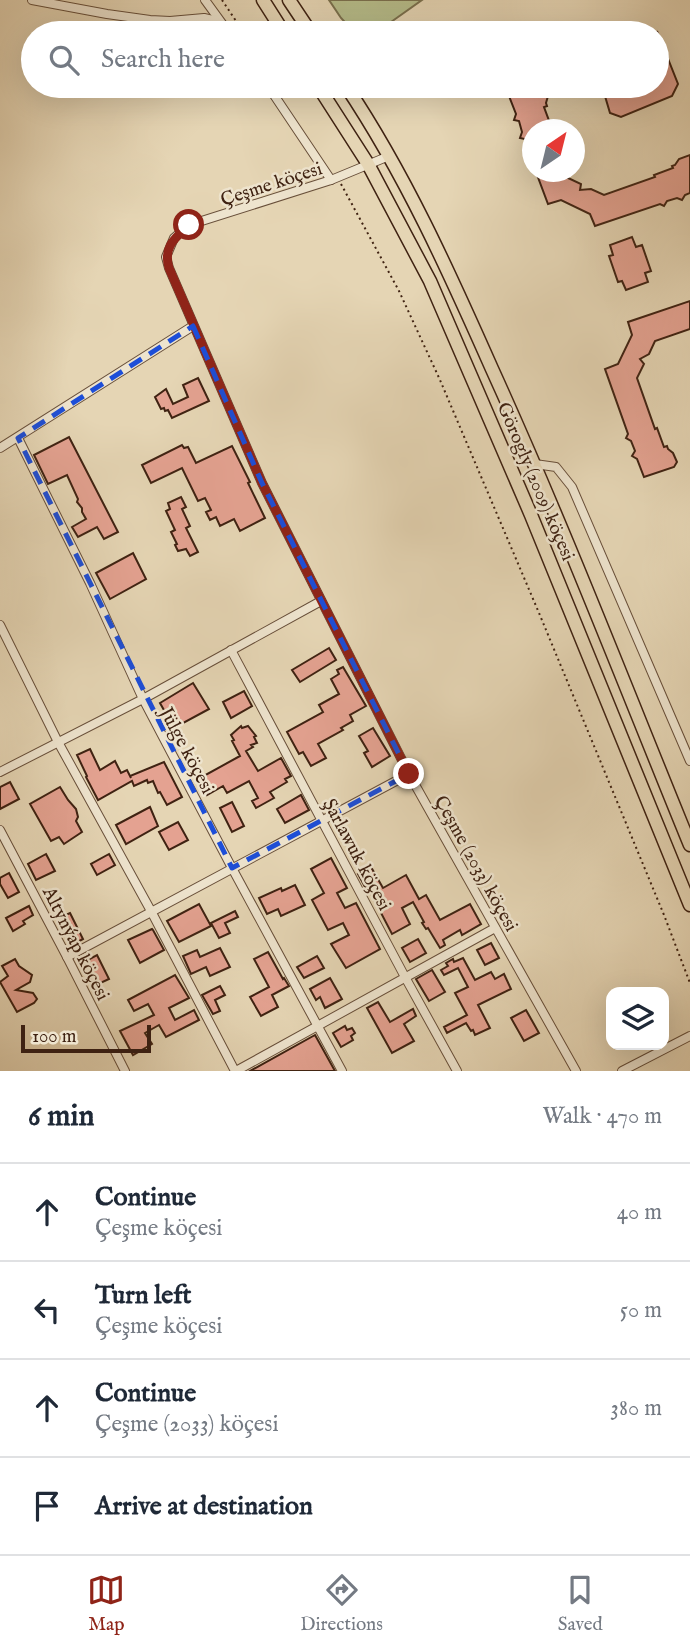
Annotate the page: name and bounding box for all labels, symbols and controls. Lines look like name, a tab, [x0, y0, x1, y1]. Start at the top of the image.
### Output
search box	[21, 21, 669, 98]
icon: search	[45, 41, 83, 79]
text: Search here	[101, 43, 225, 76]
north arrow	[522, 119, 585, 182]
street label: Çeşme köçesi	[218, 157, 325, 213]
route start	[173, 209, 204, 240]
street label: Görogly (2009) köçesi	[491, 399, 579, 565]
street label: Jülge köçesi	[153, 702, 219, 798]
route end	[393, 758, 424, 789]
street label: Çeşme (2033) köçesi	[428, 792, 523, 936]
street label: Şarlawuk köçesi	[317, 795, 396, 915]
street label: Altynýap köçesi	[36, 882, 114, 1005]
map controls	[606, 987, 669, 1050]
button: layers	[606, 987, 669, 1050]
scale bar	[21, 1022, 150, 1054]
text: 100 m	[32, 1025, 76, 1049]
text: 6 min	[28, 1098, 94, 1136]
text: Walk · 470 m	[542, 1102, 662, 1131]
text: Continue	[95, 1181, 196, 1214]
icon: ahead	[28, 1193, 66, 1231]
text: 40 m	[617, 1198, 662, 1227]
text: Çeşme köçesi	[95, 1214, 223, 1243]
text: Turn left	[95, 1279, 192, 1312]
icon: left	[28, 1291, 66, 1329]
text: 50 m	[620, 1296, 662, 1325]
text: Çeşme köçesi	[95, 1312, 223, 1341]
text: Continue	[95, 1377, 196, 1410]
icon: ahead	[28, 1389, 66, 1427]
text: 380 m	[610, 1394, 662, 1423]
text: Çeşme (2033) köçesi	[95, 1410, 279, 1439]
icon: arrive	[28, 1487, 66, 1525]
text: Arrive at destination	[95, 1490, 313, 1523]
tab: Map	[87, 1571, 125, 1637]
tab: Directions	[300, 1571, 383, 1637]
tab: Saved	[558, 1571, 603, 1637]

